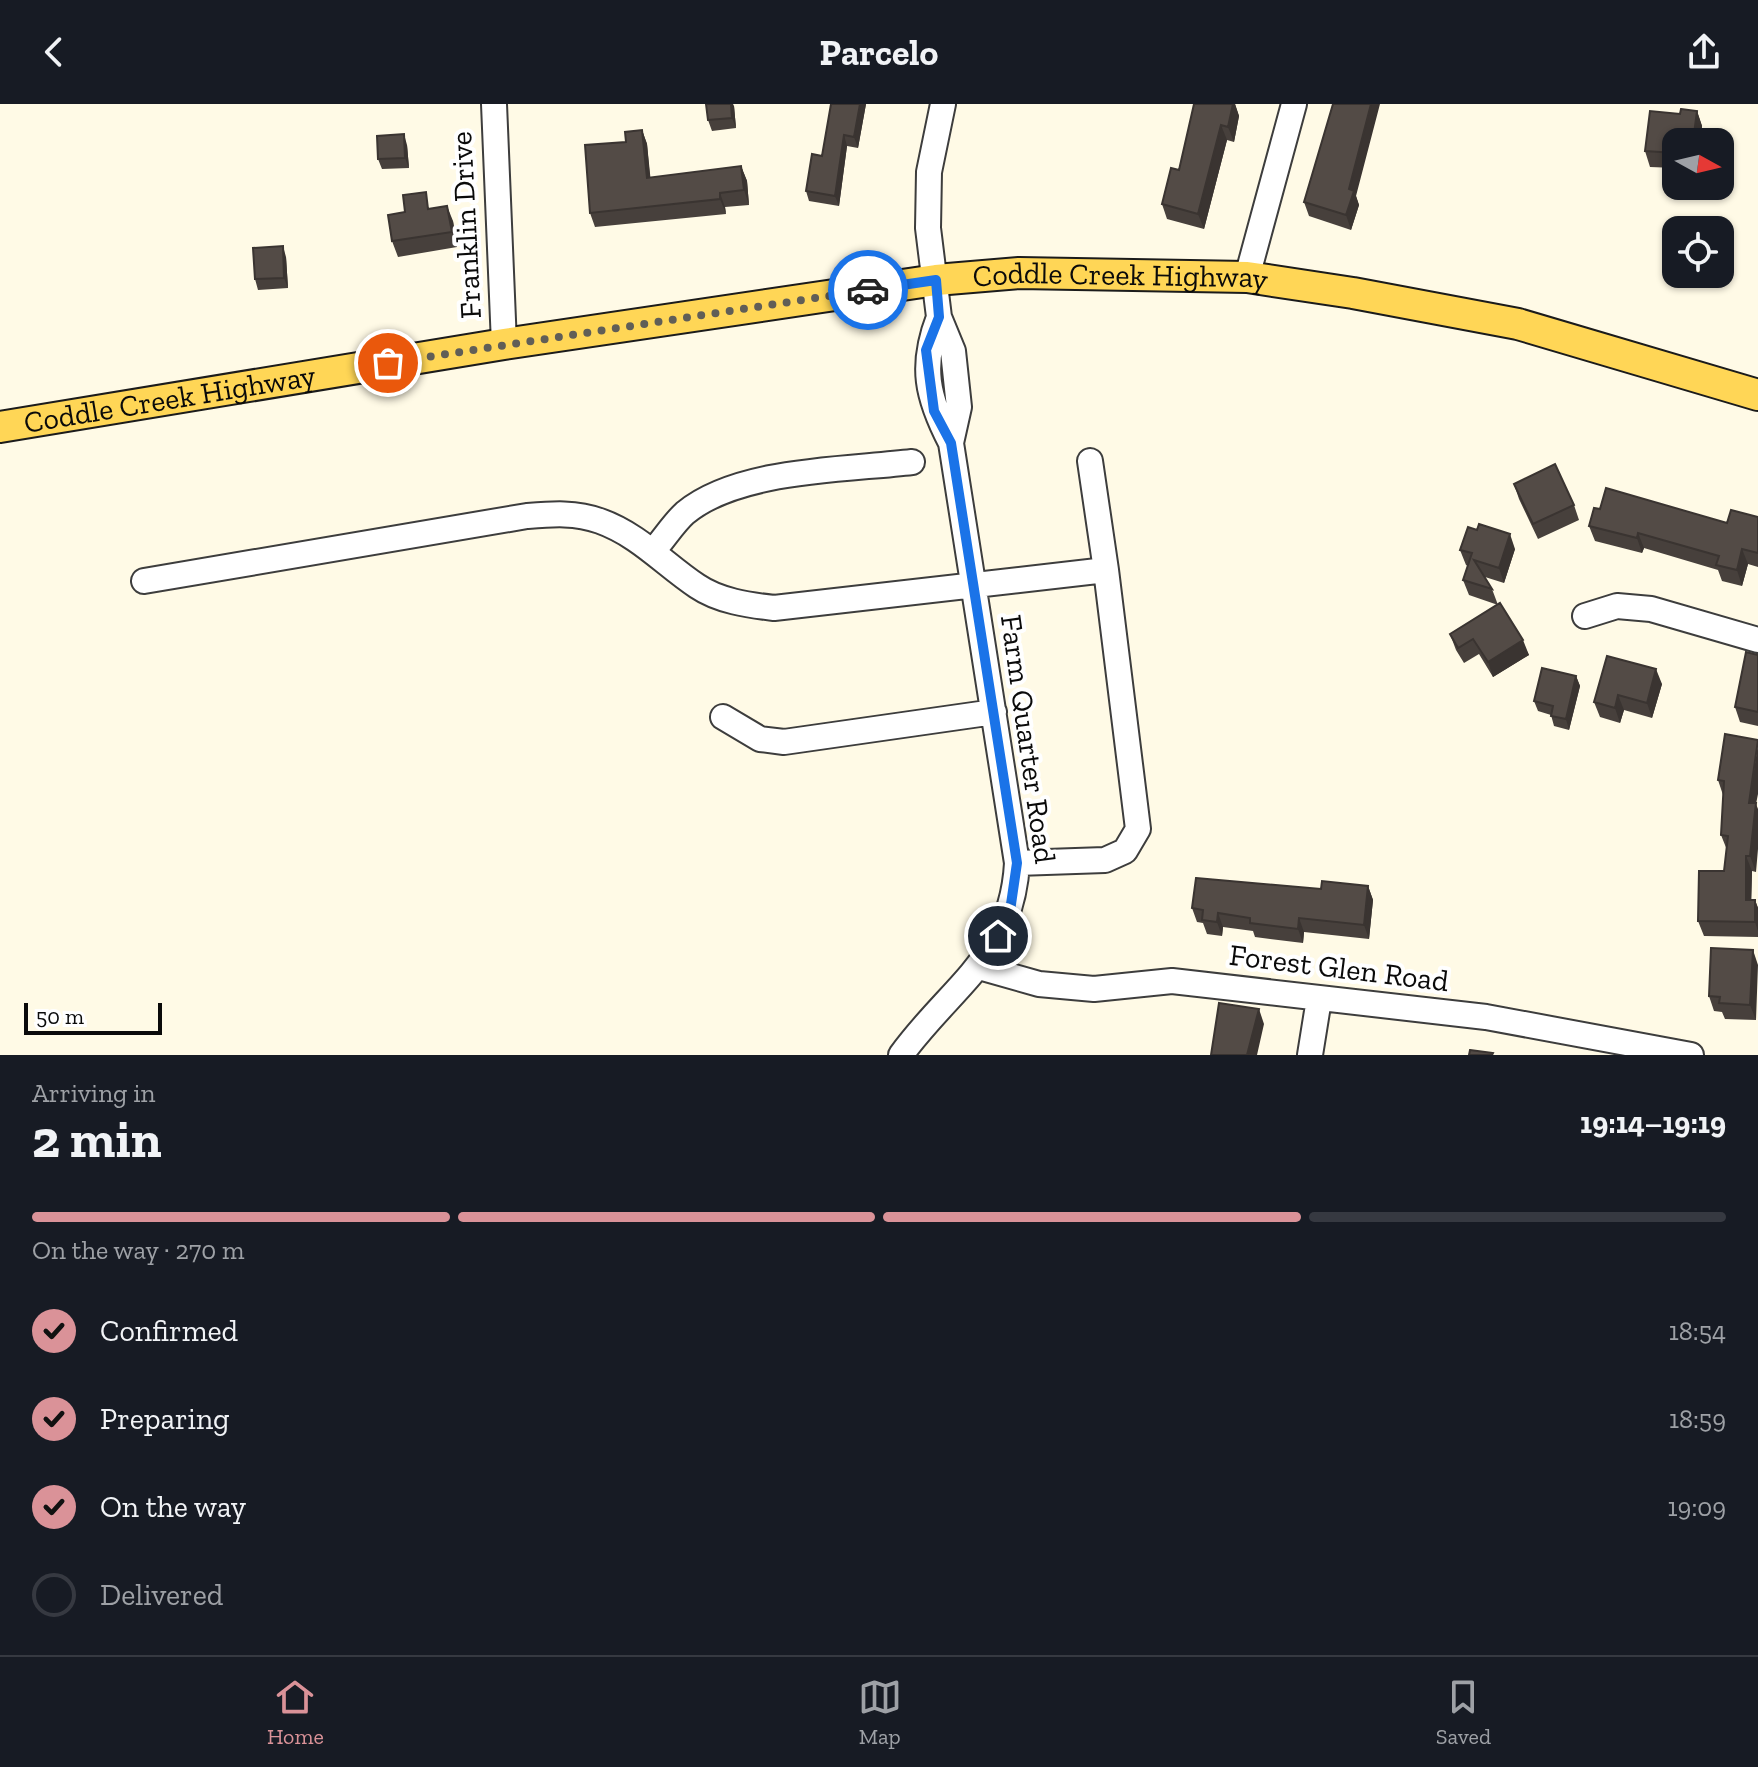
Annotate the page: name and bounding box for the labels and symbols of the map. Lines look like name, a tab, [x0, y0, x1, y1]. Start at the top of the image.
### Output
north arrow	[1662, 128, 1734, 200]
street label: Franklin Drive	[443, 130, 489, 320]
courier	[828, 250, 908, 330]
street label: Coddle Creek Highway	[971, 255, 1271, 298]
pin	[354, 329, 422, 397]
street label: Coddle Creek Highway	[21, 357, 319, 441]
street label: Farm Quarter Road	[993, 612, 1063, 866]
pin	[964, 902, 1032, 970]
street label: Forest Glen Road	[1227, 937, 1451, 999]
scale bar	[24, 999, 162, 1035]

